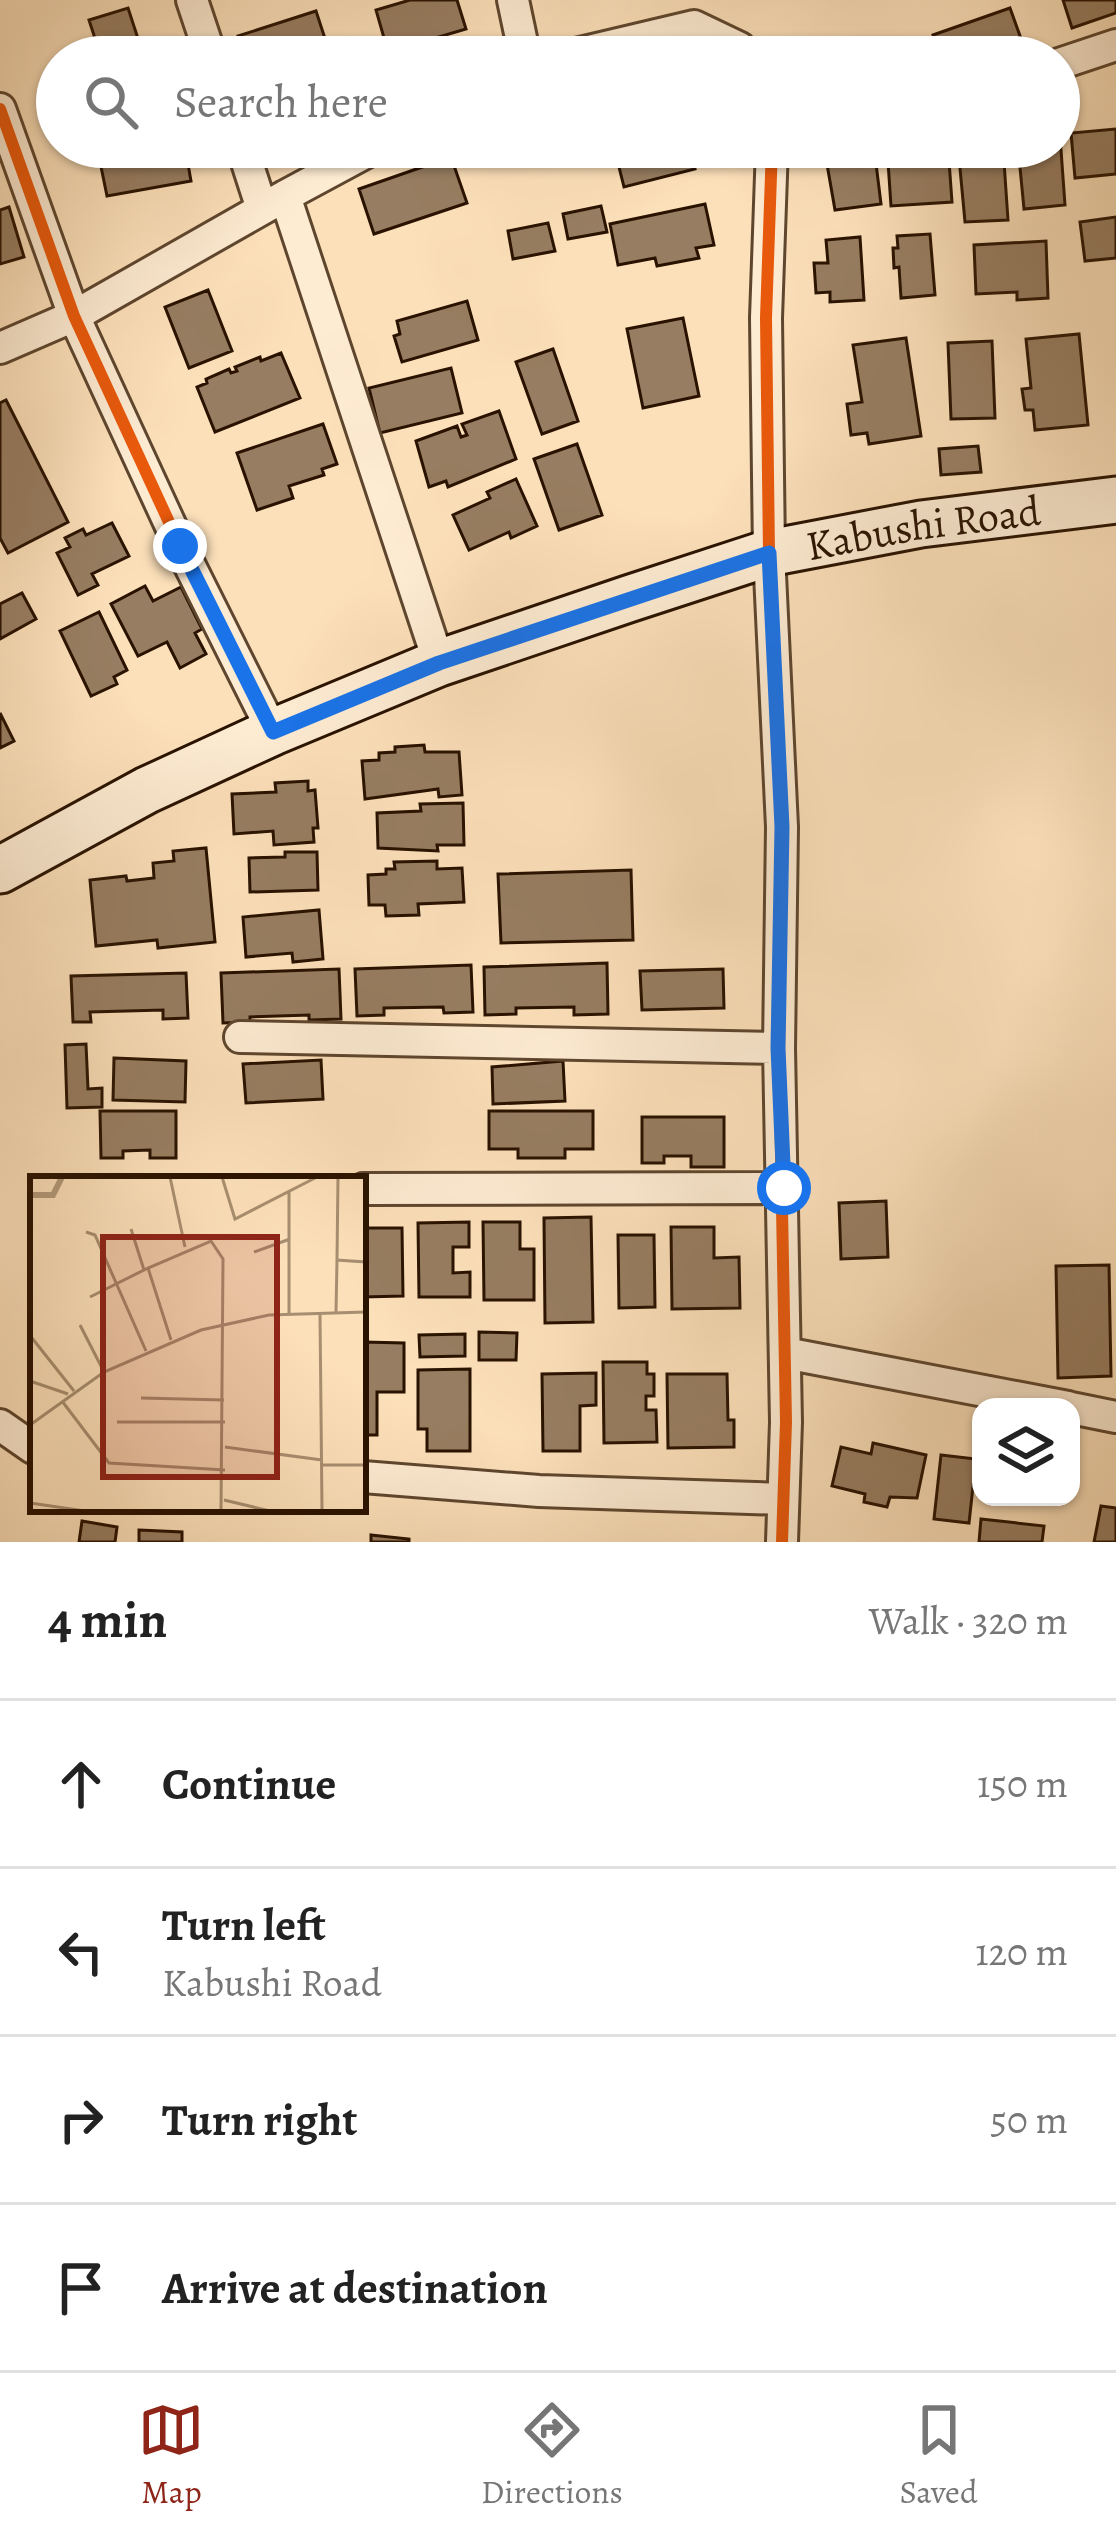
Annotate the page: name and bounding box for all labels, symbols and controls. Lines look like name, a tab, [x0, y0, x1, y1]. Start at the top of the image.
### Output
search box	[36, 36, 1080, 168]
icon: search	[78, 69, 144, 135]
text: Search here	[174, 71, 388, 133]
street label: Kabushi Road	[801, 482, 1044, 574]
route end	[153, 519, 207, 573]
route start	[757, 1161, 811, 1215]
inset map	[30, 1176, 366, 1512]
map controls	[972, 1398, 1080, 1506]
button: layers	[972, 1398, 1080, 1506]
text: 4 min	[48, 1585, 167, 1655]
text: Walk · 320 m	[869, 1594, 1068, 1647]
icon: ahead	[48, 1751, 114, 1817]
text: Continue	[162, 1753, 336, 1815]
text: 150 m	[977, 1757, 1068, 1810]
text: Turn left	[162, 1894, 326, 1956]
icon: left	[48, 1919, 114, 1985]
text: 120 m	[975, 1925, 1068, 1978]
text: Kabushi Road	[162, 1956, 382, 2009]
icon: right	[48, 2087, 114, 2153]
text: Turn right	[162, 2089, 357, 2151]
text: 50 m	[990, 2093, 1068, 2146]
icon: arrive	[48, 2255, 114, 2321]
text: Arrive at destination	[162, 2257, 548, 2319]
tab: Map	[138, 2397, 204, 2514]
tab: Directions	[481, 2397, 623, 2514]
tab: Saved	[899, 2397, 978, 2514]

